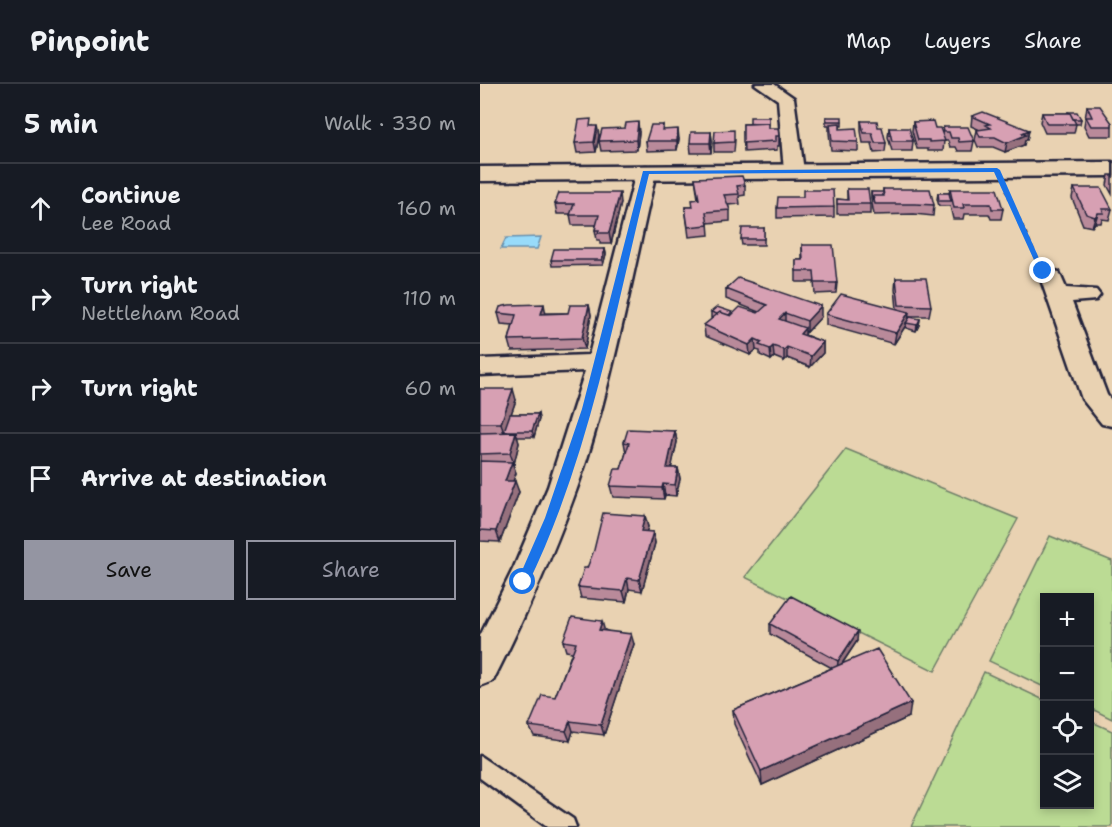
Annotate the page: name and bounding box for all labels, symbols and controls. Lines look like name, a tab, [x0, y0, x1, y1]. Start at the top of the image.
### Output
text: Pinpoint	[30, 22, 149, 60]
text: Map	[846, 27, 891, 55]
text: Layers	[924, 27, 991, 55]
text: Share	[1024, 27, 1082, 55]
text: 5 min	[24, 106, 98, 141]
text: Walk · 330 m	[324, 110, 456, 136]
text: Continue	[81, 181, 181, 210]
icon: ahead	[24, 192, 57, 225]
text: 160 m	[397, 195, 456, 221]
text: Lee Road	[81, 210, 171, 236]
route end	[1029, 257, 1055, 283]
text: Turn right	[81, 271, 198, 300]
icon: right	[24, 282, 57, 315]
text: 110 m	[402, 285, 456, 311]
text: Nettleham Road	[81, 300, 240, 326]
icon: right	[24, 372, 57, 405]
text: Turn right	[81, 374, 198, 403]
text: 60 m	[404, 375, 456, 401]
icon: arrive	[24, 462, 57, 495]
text: Arrive at destination	[81, 464, 327, 493]
button: Save	[24, 540, 234, 600]
button: Share	[246, 540, 456, 600]
route start	[509, 568, 535, 594]
map controls	[1040, 593, 1094, 809]
button: +	[1040, 593, 1094, 647]
button: −	[1040, 647, 1094, 701]
button: locate	[1040, 701, 1094, 755]
button: layers	[1040, 755, 1094, 809]

